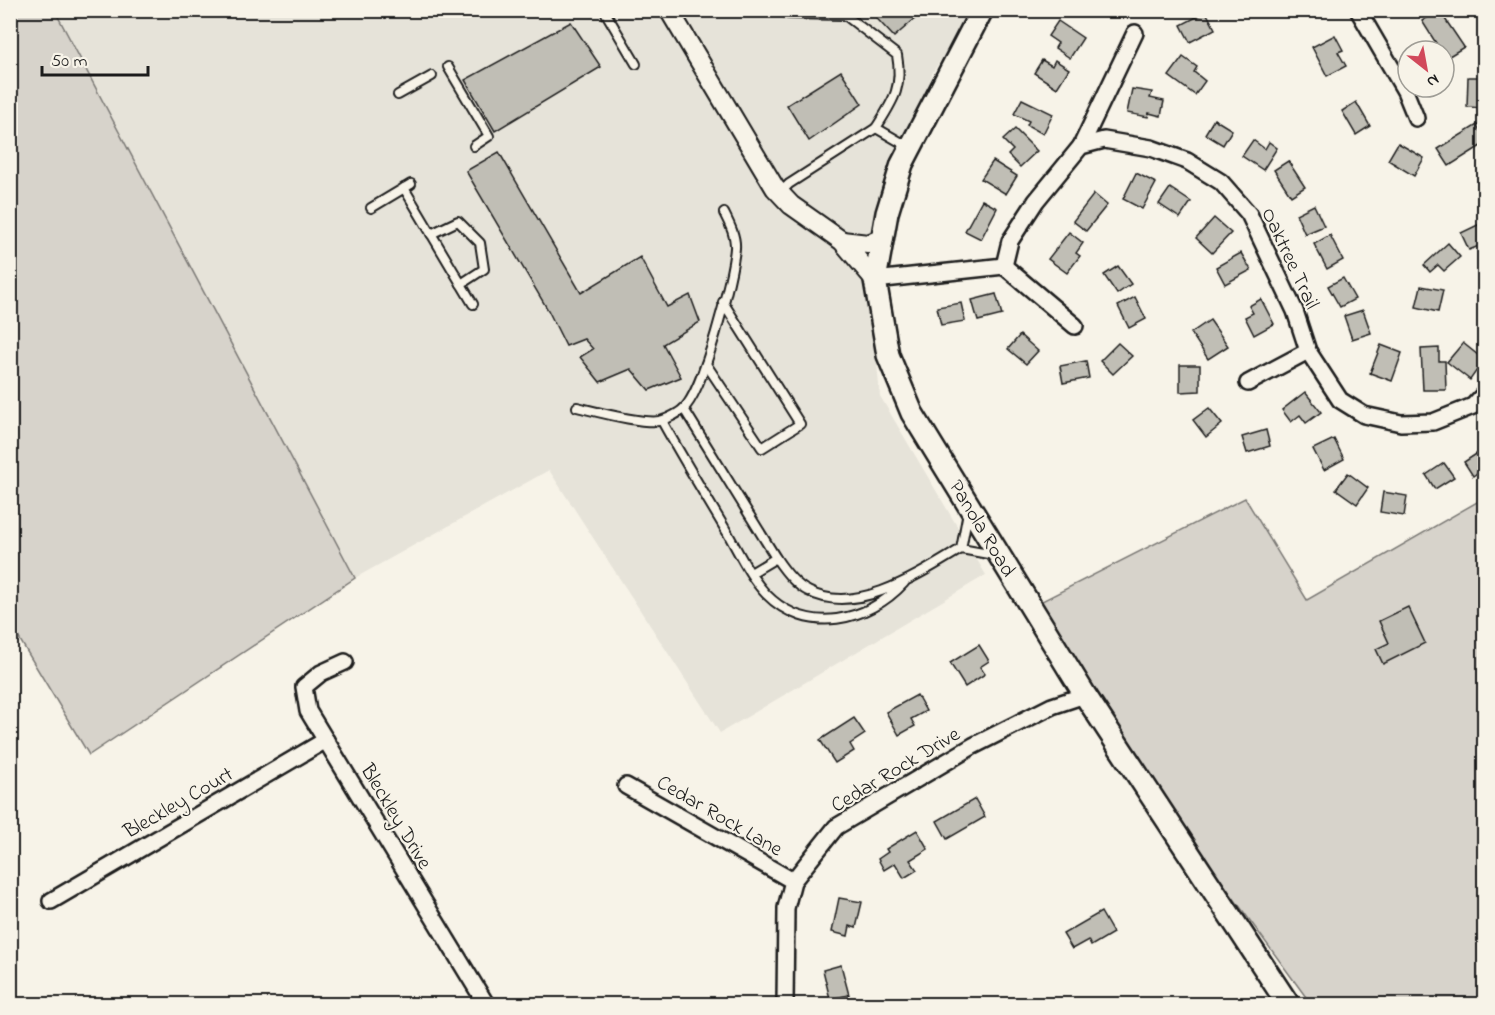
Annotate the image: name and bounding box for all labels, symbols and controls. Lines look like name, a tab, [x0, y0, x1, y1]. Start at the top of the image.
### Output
scale bar	[42, 39, 148, 77]
north arrow	[1396, 39, 1456, 99]
text: 50 m	[51, 49, 88, 75]
text: N	[1422, 67, 1444, 93]
street label: Oaktree Trail	[1253, 203, 1326, 315]
street label: Panola Road	[940, 475, 1022, 583]
street label: Cedar Rock Drive	[826, 720, 967, 821]
street label: Bleckley Drive	[350, 758, 439, 877]
street label: Bleckley Court	[118, 760, 240, 849]
street label: Cedar Rock Lane	[650, 768, 788, 865]

